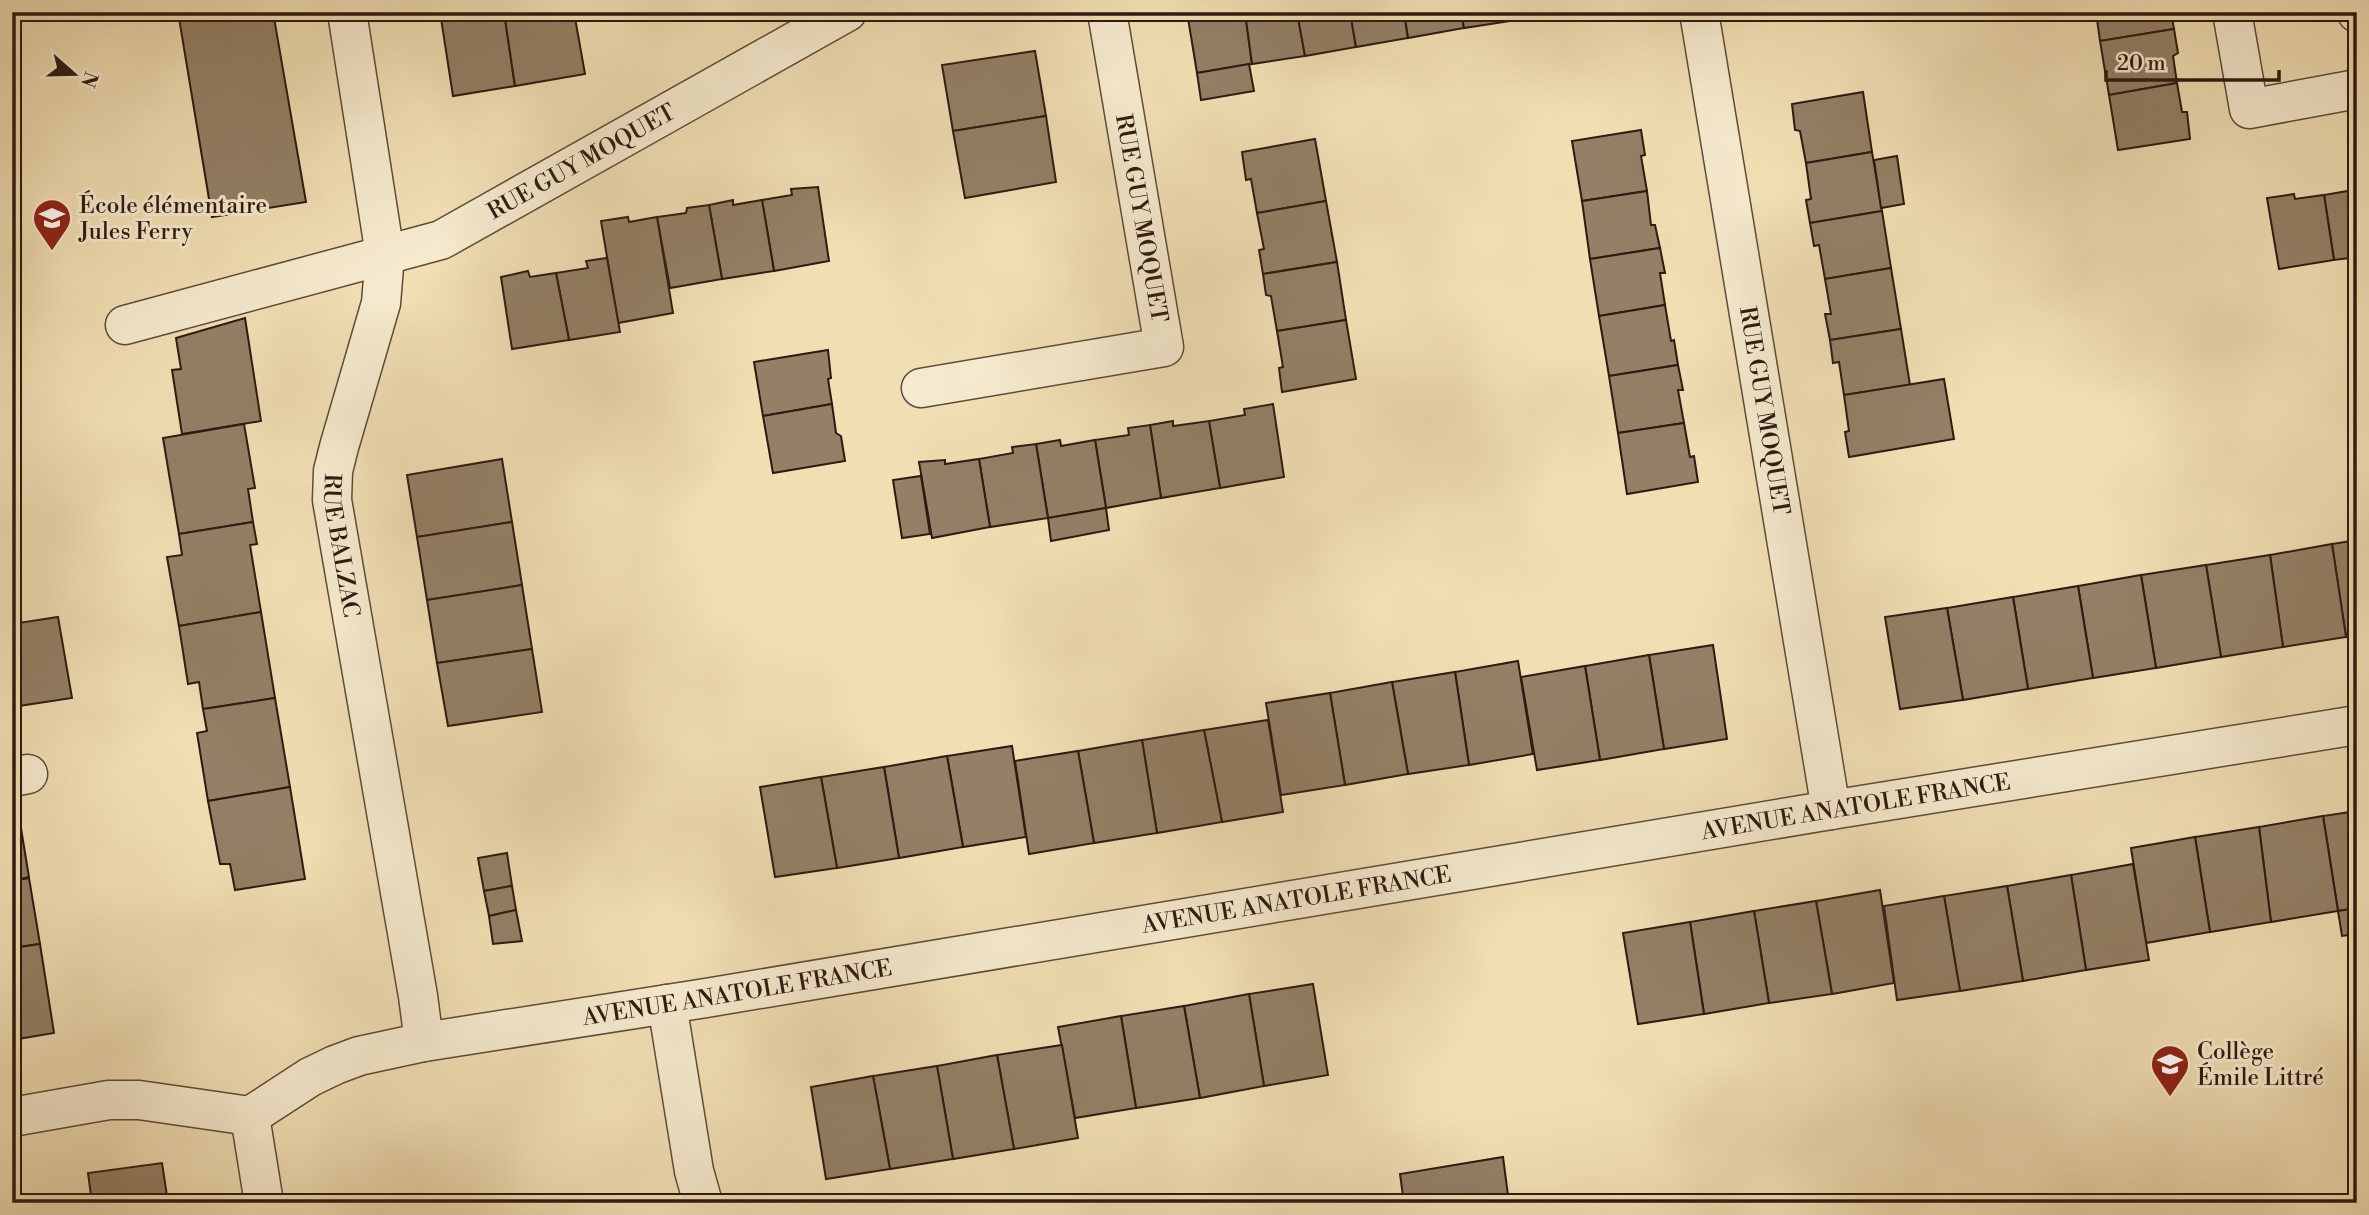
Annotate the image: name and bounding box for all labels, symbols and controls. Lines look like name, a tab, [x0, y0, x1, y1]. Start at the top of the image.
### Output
north arrow	[38, 38, 108, 108]
scale bar	[2106, 38, 2280, 82]
text: 20 m	[2117, 51, 2166, 77]
text: N	[75, 68, 103, 91]
street label: RUE GUY MOQUET	[483, 98, 681, 226]
street label: RUE GUY MOQUET	[1109, 112, 1173, 325]
place label: École élémentaire Jules Ferry	[78, 190, 267, 246]
school or university icon: École élémentaire Jules Ferry	[31, 197, 73, 252]
street label: RUE GUY MOQUET	[1733, 304, 1795, 517]
street label: RUE BALZAC	[317, 473, 365, 620]
street label: AVENUE ANATOLE FRANCE	[1698, 768, 2013, 847]
street label: AVENUE ANATOLE FRANCE	[1139, 861, 1453, 940]
street label: AVENUE ANATOLE FRANCE	[579, 954, 894, 1032]
place label: Collège Émile Littré	[2197, 1038, 2324, 1092]
school or university icon: Collège Émile Littré	[2149, 1043, 2191, 1098]

